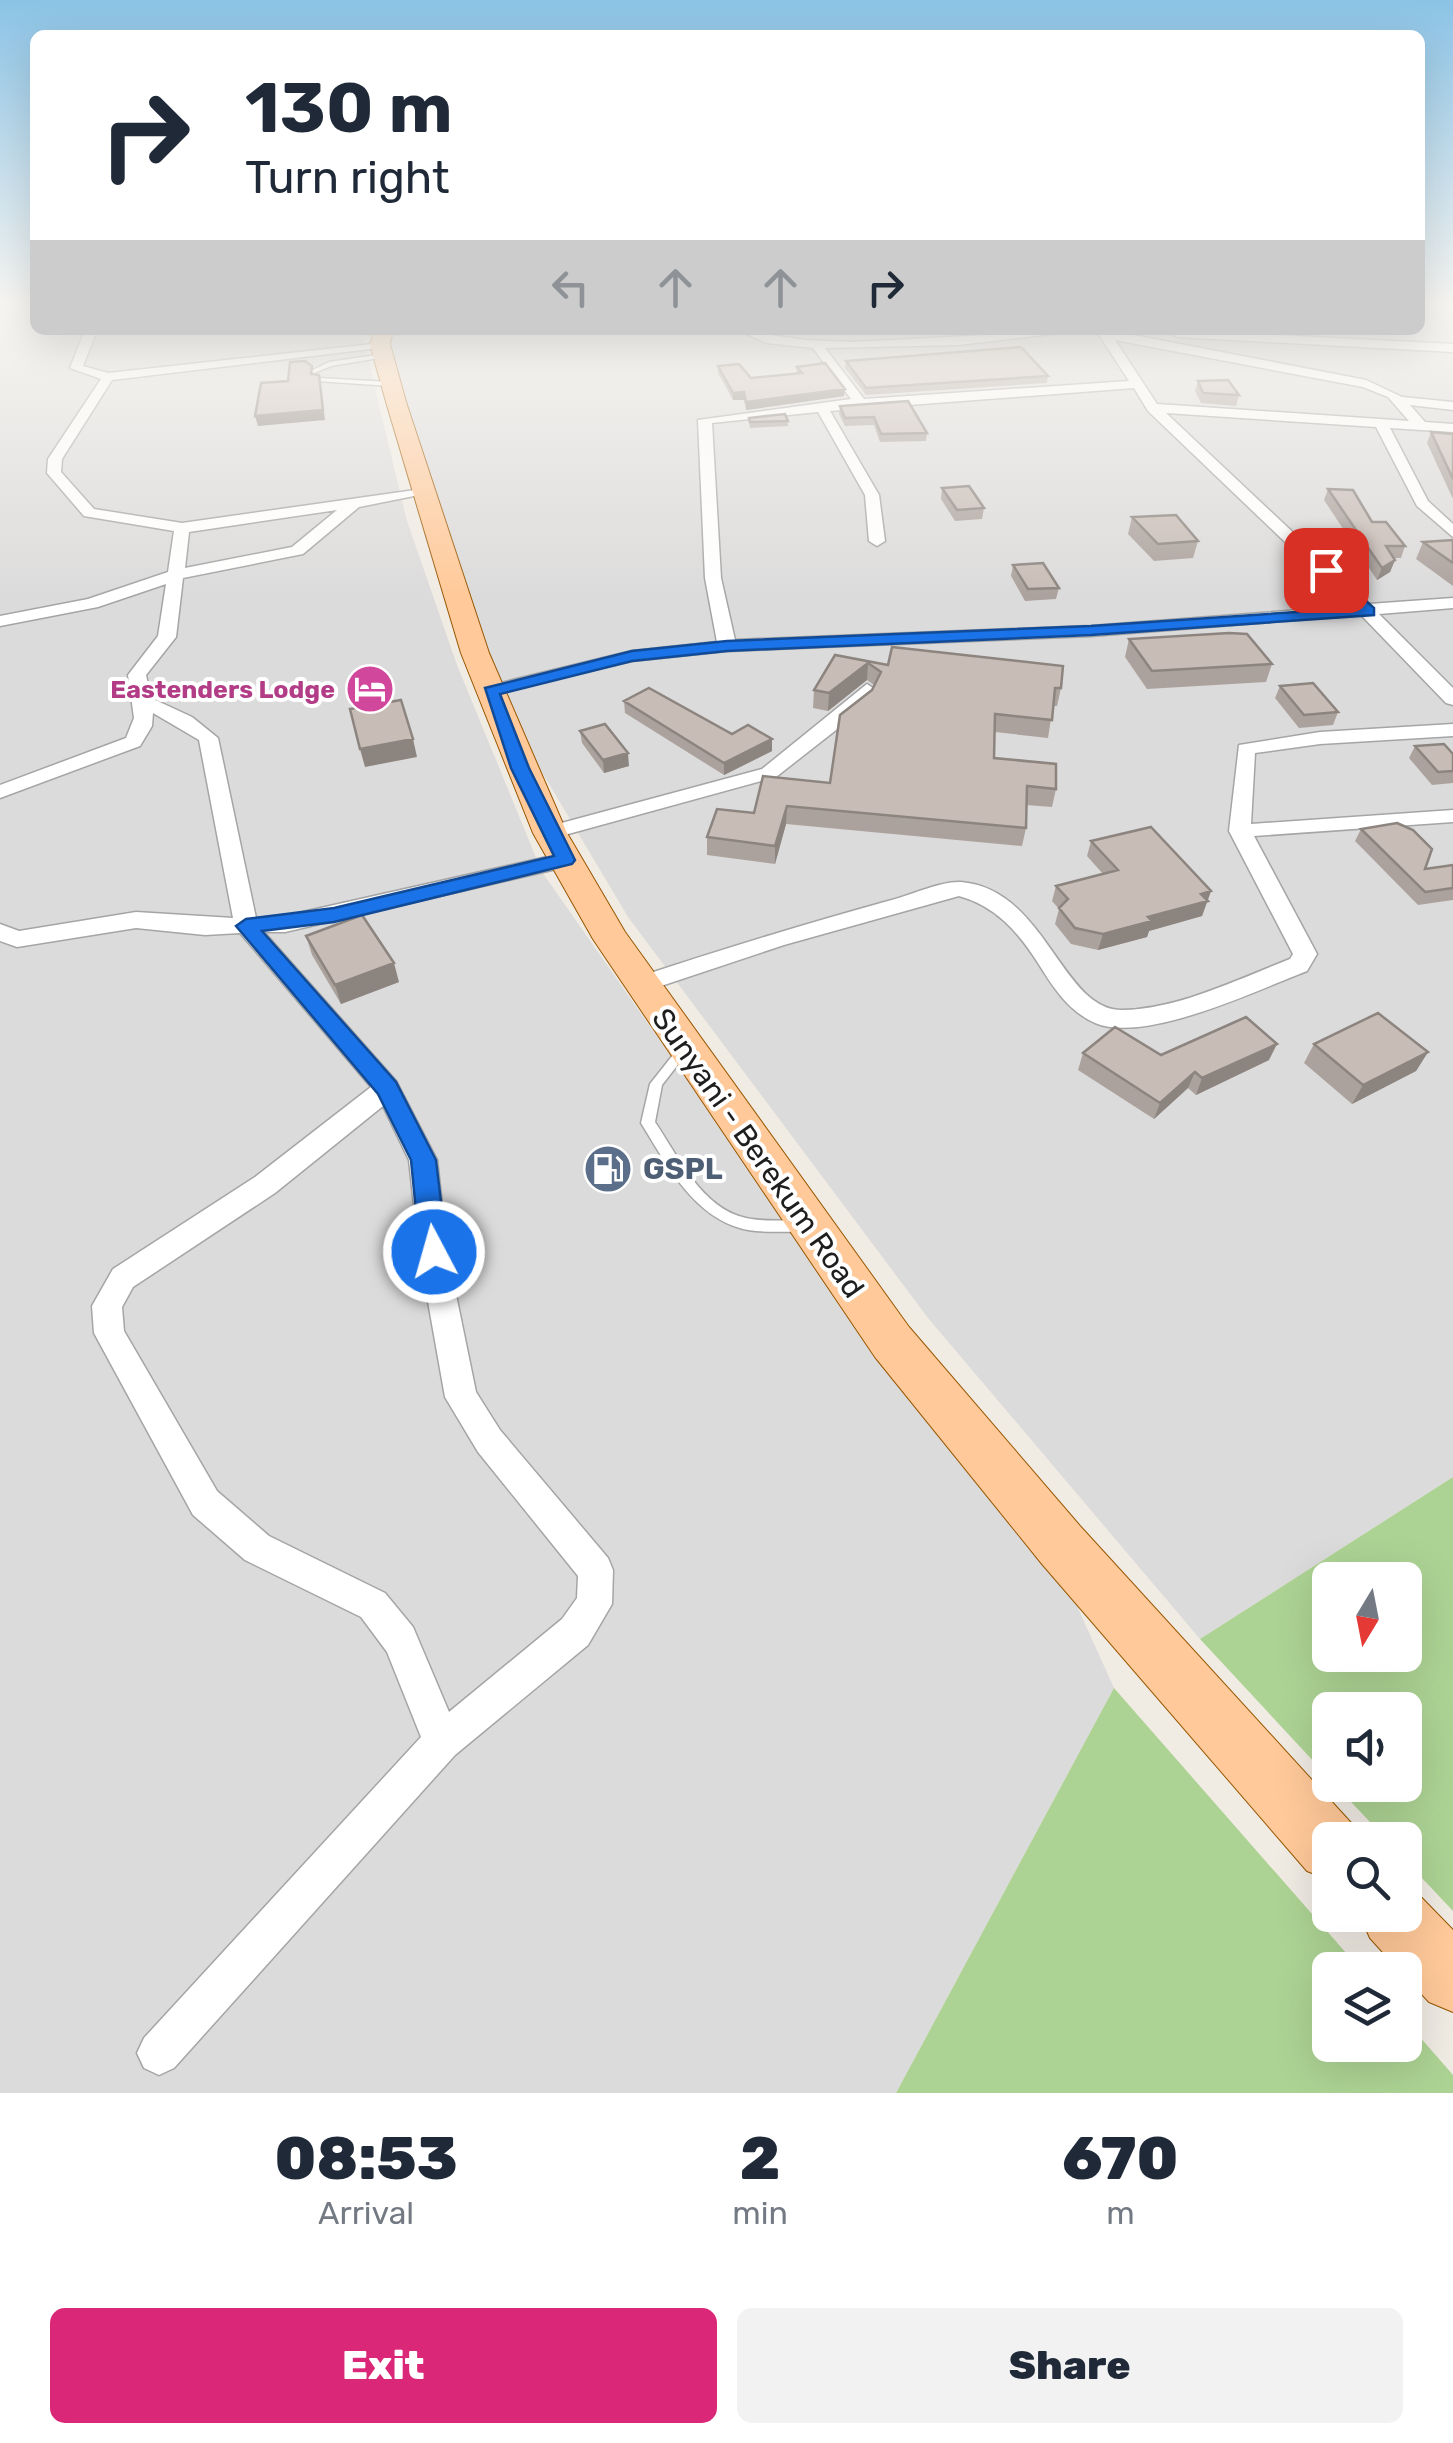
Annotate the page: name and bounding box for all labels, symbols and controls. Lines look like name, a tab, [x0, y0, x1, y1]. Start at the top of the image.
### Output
text: 130 m	[245, 67, 453, 150]
icon: right	[80, 70, 210, 200]
text: Turn right	[245, 151, 449, 204]
icon: left	[543, 260, 598, 315]
icon: ahead	[648, 260, 703, 315]
icon: ahead	[753, 260, 808, 315]
icon: right	[858, 260, 913, 315]
pin	[1284, 528, 1369, 613]
icon: arrive	[1299, 543, 1354, 598]
hotel icon: Eastenders Lodge	[344, 663, 396, 715]
place label: Eastenders Lodge	[110, 675, 335, 704]
street label: Sunyani - Berekum Road	[644, 1001, 872, 1305]
fuel station icon: GSPL	[582, 1143, 634, 1195]
place label: GSPL	[643, 1151, 723, 1187]
position arrow	[382, 1200, 486, 1304]
north arrow	[1312, 1562, 1422, 1672]
map controls	[1312, 1562, 1422, 2062]
button: sound	[1312, 1692, 1422, 1802]
button: search	[1312, 1822, 1422, 1932]
button: layers	[1312, 1952, 1422, 2062]
text: 08:53	[275, 2123, 458, 2194]
text: 2	[740, 2123, 780, 2194]
text: 670	[1062, 2123, 1178, 2194]
text: Arrival	[318, 2194, 414, 2232]
text: min	[732, 2194, 788, 2232]
text: m	[1106, 2194, 1135, 2232]
button: Exit	[50, 2308, 717, 2423]
button: Share	[737, 2308, 1403, 2423]

